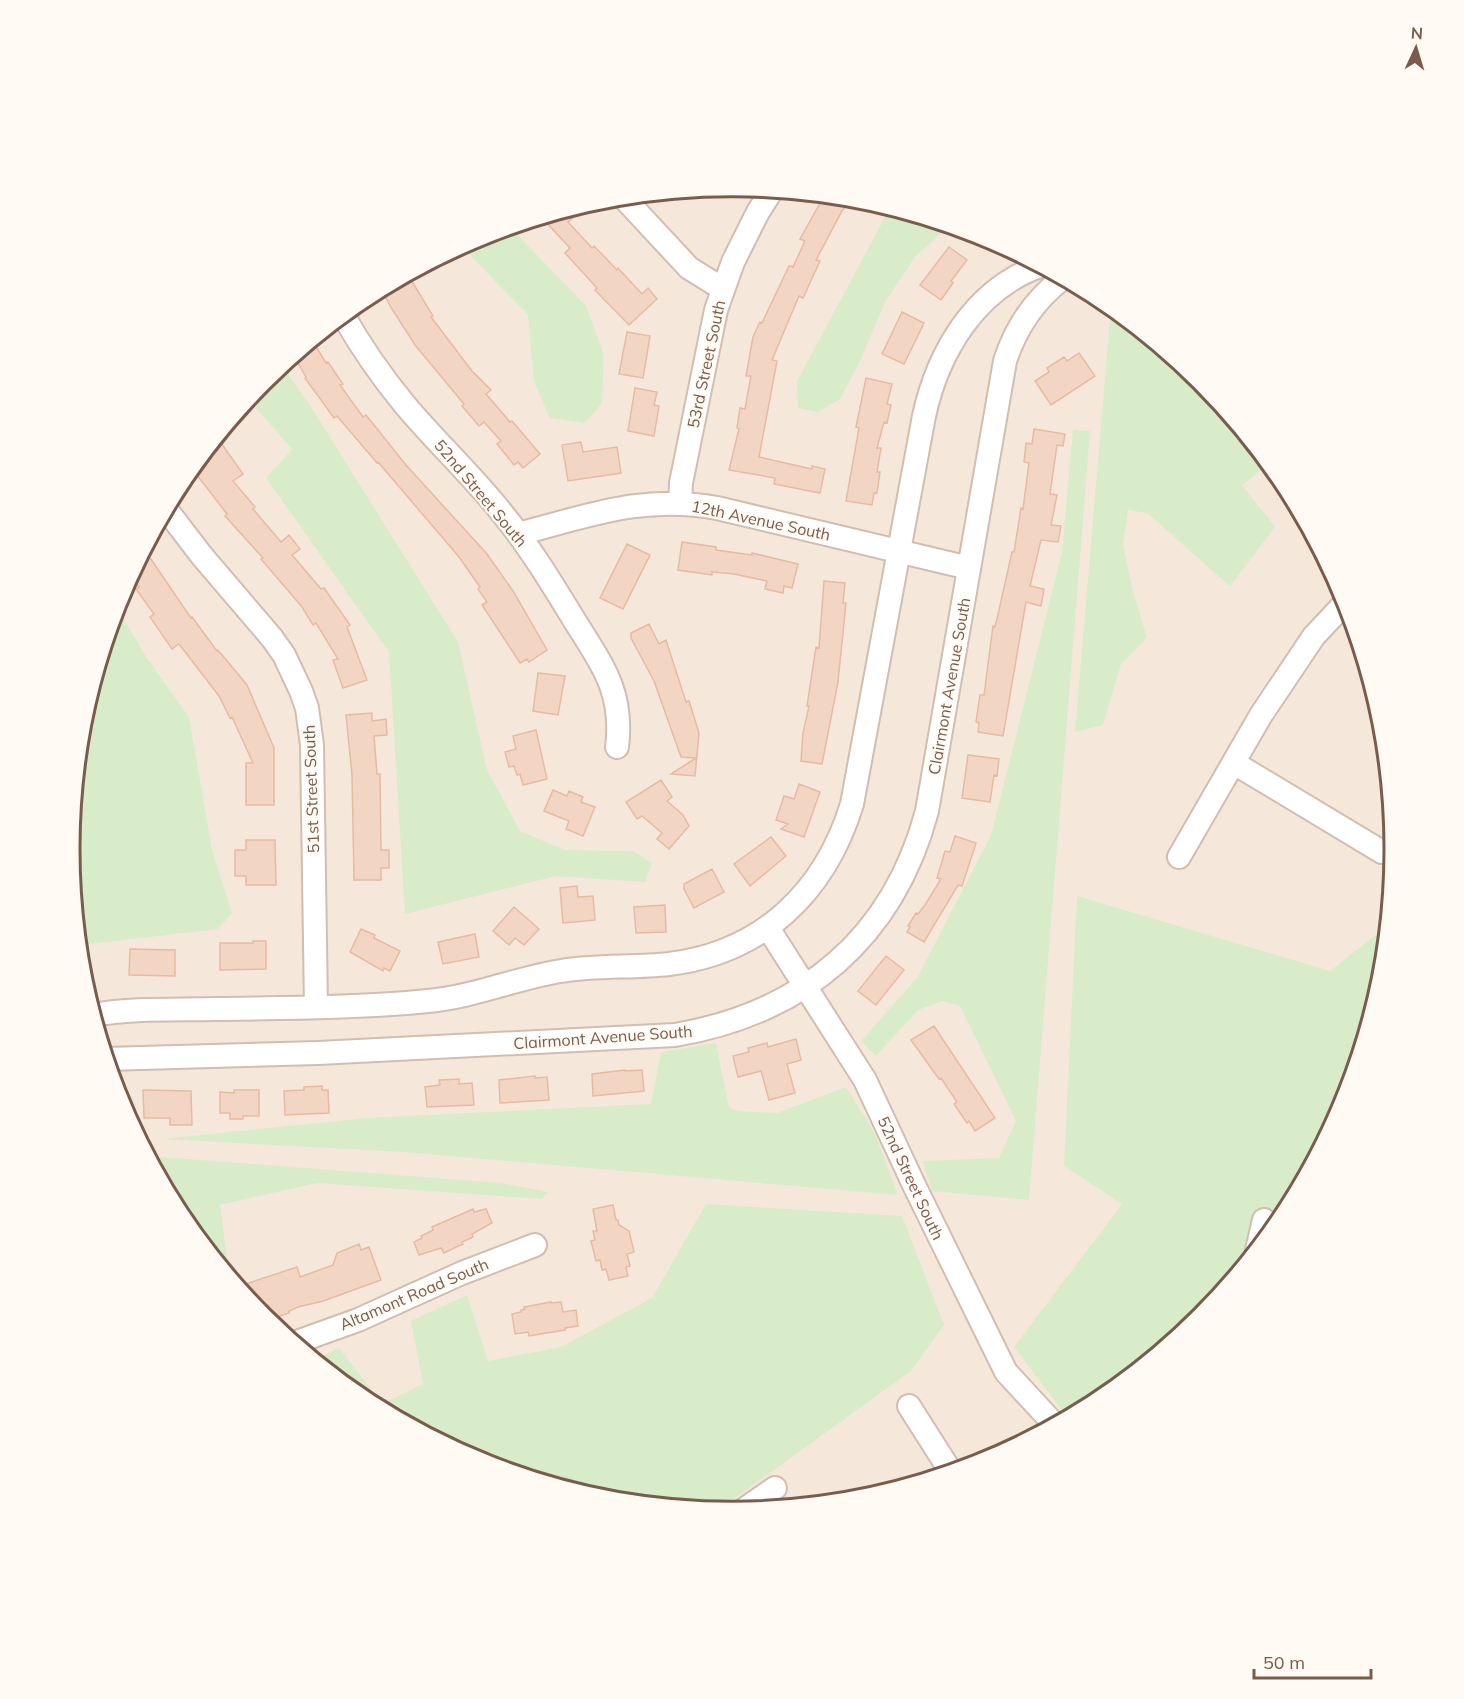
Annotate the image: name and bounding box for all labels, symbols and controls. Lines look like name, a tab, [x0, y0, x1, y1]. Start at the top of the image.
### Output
north arrow	[1386, 18, 1446, 78]
text: N	[1410, 23, 1424, 43]
street label: 53rd Street South	[683, 298, 729, 430]
street label: 52nd Street South	[430, 435, 532, 551]
street label: 12th Avenue South	[690, 496, 832, 544]
street label: Clairmont Avenue South	[924, 596, 974, 776]
street label: 51st Street South	[299, 724, 323, 854]
street label: Clairmont Avenue South	[513, 1021, 693, 1053]
street label: 52nd Street South	[874, 1113, 948, 1243]
street label: Altamont Road South	[337, 1254, 491, 1334]
scale bar	[1254, 1642, 1371, 1680]
text: 50 m	[1263, 1651, 1305, 1674]

